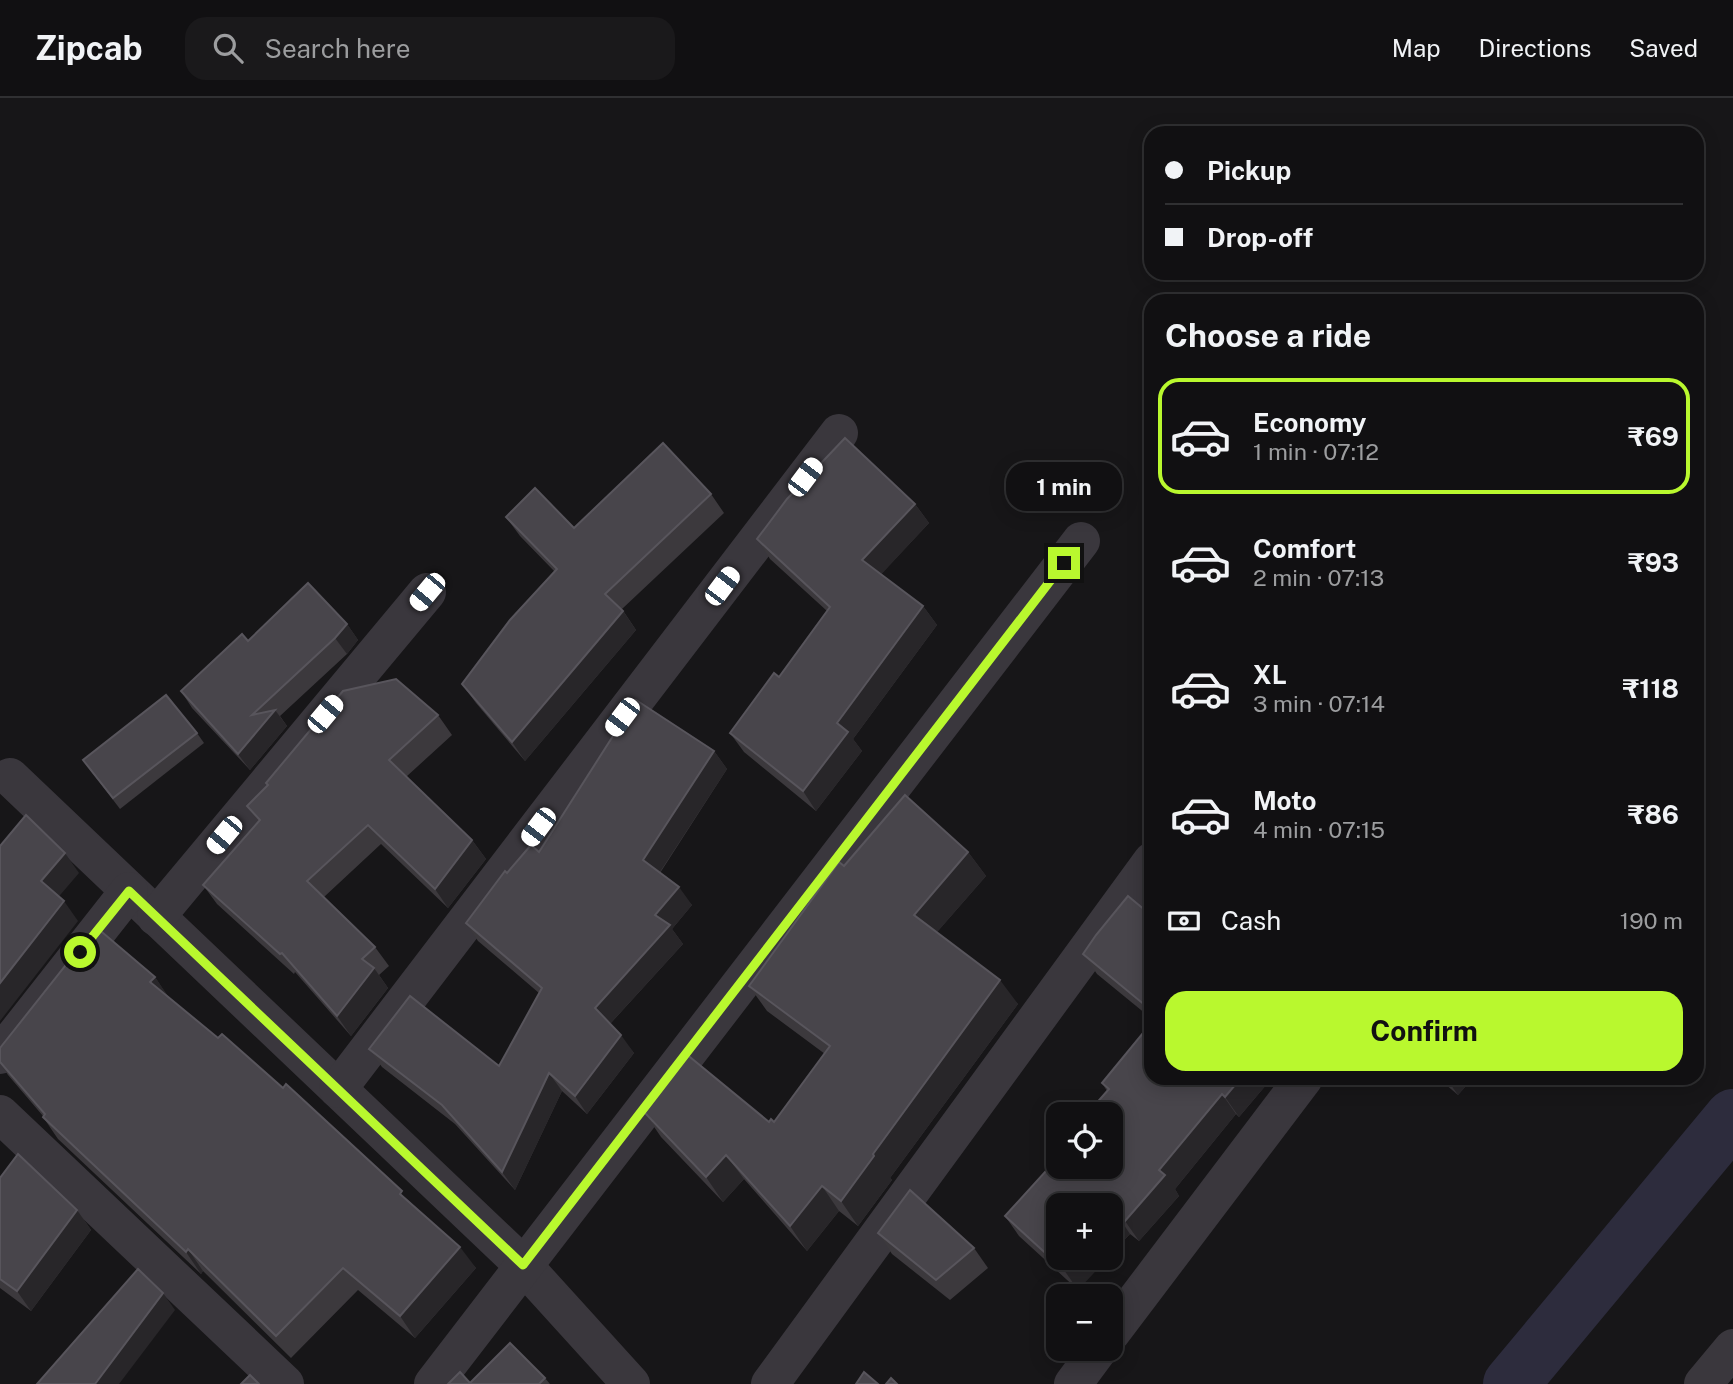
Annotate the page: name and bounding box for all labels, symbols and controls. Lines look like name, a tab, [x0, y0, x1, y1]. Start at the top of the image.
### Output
search box	[185, 17, 675, 80]
text: Zipcab	[35, 29, 143, 67]
icon: search	[209, 29, 247, 67]
text: Search here	[265, 33, 411, 64]
text: Map	[1392, 34, 1441, 62]
text: Directions	[1479, 34, 1591, 62]
text: Saved	[1629, 34, 1698, 62]
text: Pickup	[1207, 155, 1291, 186]
text: Drop-off	[1207, 222, 1313, 253]
text: Choose a ride	[1165, 317, 1371, 354]
icon: car	[1169, 405, 1232, 468]
text: Economy	[1253, 407, 1366, 438]
text: ₹69	[1628, 421, 1679, 452]
text: 1 min · 07:12	[1253, 438, 1379, 465]
car	[784, 454, 827, 500]
callout: 1 min	[1006, 462, 1122, 510]
text: 1 min	[1036, 473, 1092, 500]
icon: car	[1169, 531, 1232, 594]
text: Comfort	[1253, 533, 1356, 564]
route end	[1048, 547, 1080, 579]
text: ₹93	[1628, 547, 1679, 578]
car	[701, 563, 744, 609]
text: 2 min · 07:13	[1253, 564, 1384, 591]
car	[406, 569, 449, 615]
icon: car	[1169, 657, 1232, 720]
text: XL	[1253, 659, 1287, 690]
text: ₹118	[1623, 673, 1679, 704]
text: 3 min · 07:14	[1253, 690, 1385, 717]
car	[304, 691, 347, 737]
car	[601, 694, 644, 740]
icon: car	[1169, 783, 1232, 846]
text: Moto	[1253, 785, 1316, 816]
text: ₹86	[1628, 799, 1679, 830]
car	[517, 804, 560, 850]
car	[203, 812, 246, 858]
text: 4 min · 07:15	[1253, 816, 1385, 843]
icon: cash	[1165, 902, 1203, 940]
text: Cash	[1221, 905, 1281, 936]
text: 190 m	[1620, 907, 1683, 934]
route start	[64, 936, 96, 968]
button: Confirm	[1165, 991, 1683, 1071]
map controls	[1046, 1102, 1123, 1361]
button: locate	[1046, 1102, 1123, 1179]
button: +	[1046, 1193, 1123, 1270]
button: −	[1046, 1284, 1123, 1361]

